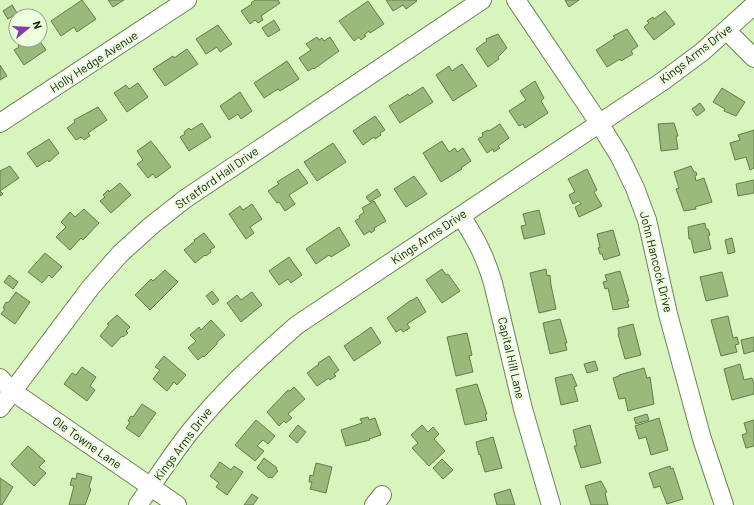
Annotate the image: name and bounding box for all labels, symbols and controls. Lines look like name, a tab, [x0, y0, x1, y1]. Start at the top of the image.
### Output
north arrow	[8, 8, 48, 48]
text: N	[31, 19, 45, 30]
street label: Kings Arms Drive	[656, 21, 734, 86]
street label: Holly Hedge Avenue	[47, 28, 140, 95]
street label: Stratford Hall Drive	[172, 143, 261, 211]
street label: Kings Arms Drive	[388, 206, 469, 267]
street label: John Hancock Drive	[638, 210, 676, 314]
street label: Capital Hill Lane	[496, 316, 528, 400]
street label: Kings Arms Drive	[150, 404, 214, 483]
street label: Ole Towne Lane	[50, 413, 125, 471]

